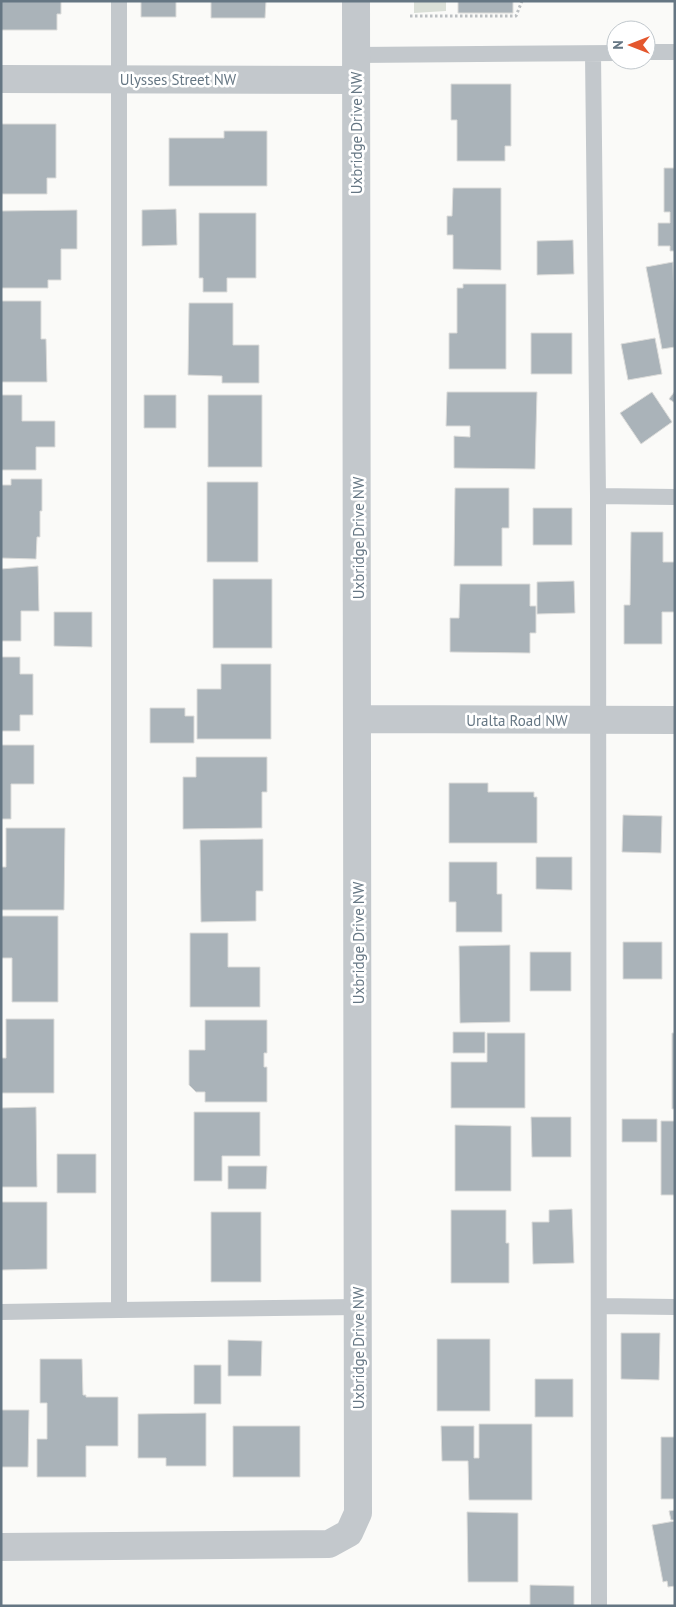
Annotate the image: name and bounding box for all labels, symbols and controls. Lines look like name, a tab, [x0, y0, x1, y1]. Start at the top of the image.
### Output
north arrow	[606, 20, 656, 70]
text: N	[609, 40, 627, 50]
street label: Ulysses Street NW	[120, 70, 237, 89]
street label: Uxbridge Drive NW	[347, 71, 366, 194]
street label: Uxbridge Drive NW	[349, 476, 368, 599]
street label: Uralta Road NW	[466, 711, 568, 730]
street label: Uxbridge Drive NW	[349, 881, 368, 1004]
street label: Uxbridge Drive NW	[349, 1286, 368, 1409]

